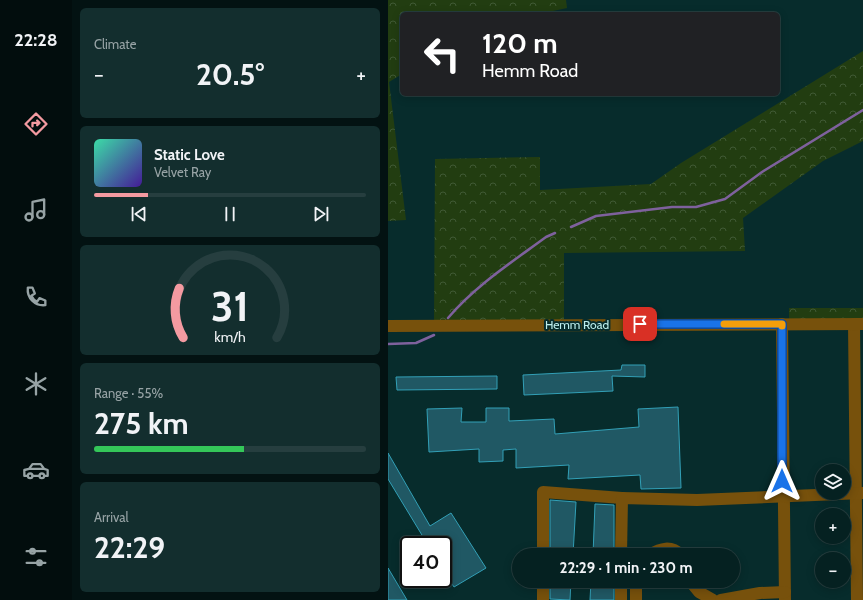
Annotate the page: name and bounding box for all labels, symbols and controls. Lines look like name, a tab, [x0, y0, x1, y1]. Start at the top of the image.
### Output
text: 120 m	[482, 26, 558, 60]
icon: left	[416, 28, 468, 80]
text: 22:28	[14, 29, 58, 51]
text: Climate	[94, 36, 136, 52]
text: 20.5°	[196, 56, 264, 93]
text: Hemm Road	[482, 60, 578, 82]
text: −	[94, 61, 104, 88]
text: +	[356, 61, 366, 88]
icon: directions	[22, 110, 50, 138]
text: Static Love	[154, 146, 225, 164]
text: Velvet Ray	[154, 164, 211, 180]
icon: music	[22, 196, 50, 224]
icon: previous	[128, 203, 150, 225]
icon: pause	[219, 203, 241, 225]
icon: next	[310, 203, 332, 225]
text: 31	[211, 281, 249, 331]
icon: phone	[22, 283, 50, 311]
pin	[623, 307, 657, 341]
icon: arrive	[629, 313, 651, 335]
street label: Hemm Road	[545, 317, 609, 332]
text: km/h	[214, 328, 246, 346]
icon: climate	[22, 370, 50, 398]
text: Range · 55%	[94, 385, 163, 401]
text: 275 km	[94, 405, 189, 442]
icon: car	[22, 456, 50, 484]
position arrow	[761, 460, 803, 502]
map controls	[815, 464, 851, 588]
button: layers	[815, 464, 851, 500]
button: +	[815, 508, 851, 544]
text: Arrival	[94, 509, 129, 525]
text: 22:29	[94, 529, 165, 566]
speed limit sign: 40	[400, 536, 452, 588]
icon: filters	[22, 543, 50, 571]
button: −	[815, 552, 851, 588]
text: 22:29 · 1 min · 230 m	[560, 559, 692, 577]

